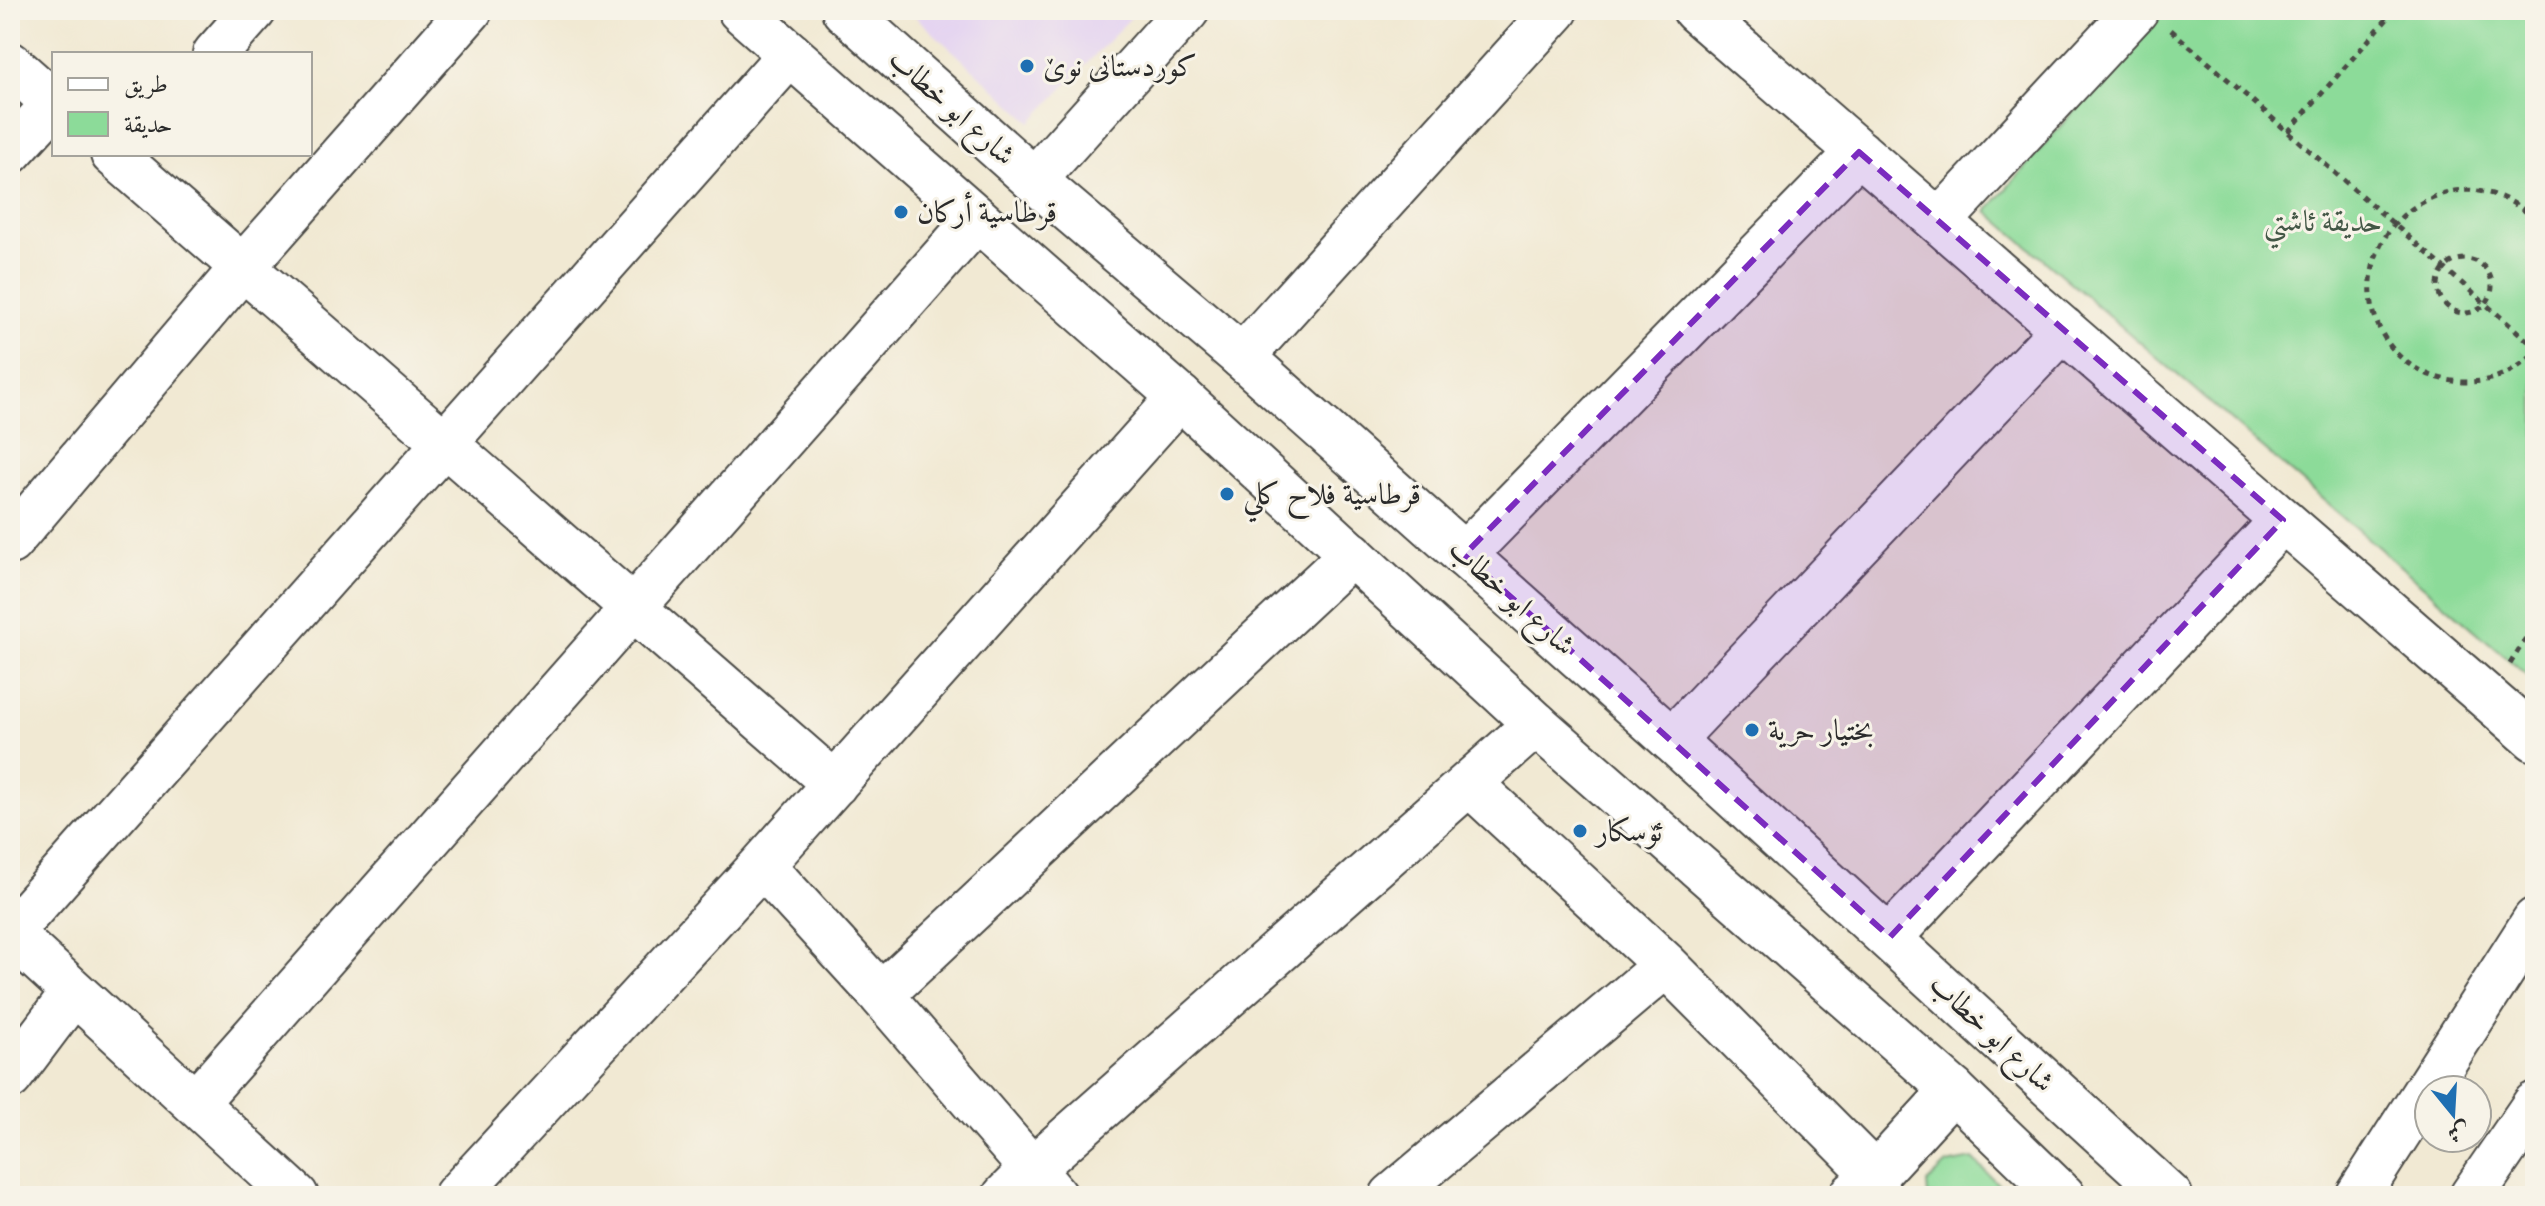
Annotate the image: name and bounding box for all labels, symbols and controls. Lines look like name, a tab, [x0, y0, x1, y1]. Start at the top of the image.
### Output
street label: شارع ابو خطاب	[877, 40, 1023, 178]
place label: کوردستانی نوێ	[1043, 48, 1197, 85]
legend	[52, 52, 312, 156]
marker: کوردستانی نوێ	[1018, 57, 1036, 75]
text: طريق	[124, 69, 168, 100]
text: حديقة	[124, 109, 173, 140]
place label: قرطاسية أركان	[917, 191, 1057, 231]
marker: قرطاسية أركان	[892, 203, 910, 221]
park label: حديقة ئاشتي	[2264, 203, 2382, 249]
place label: قرطاسية فلاح كلي	[1243, 476, 1421, 523]
marker: قرطاسية فلاح كلي	[1218, 485, 1236, 503]
street label: شارع ابو خطاب	[1437, 530, 1583, 668]
place label: بختيار حرية	[1768, 712, 1874, 749]
marker: بختيار حرية	[1743, 721, 1761, 739]
place label: ئۆسکار	[1593, 813, 1663, 850]
marker: ئۆسکار	[1571, 822, 1589, 840]
street label: شارع ابو خطاب	[1917, 966, 2062, 1105]
north arrow	[2413, 1074, 2493, 1154]
text: ش	[2444, 1115, 2474, 1149]

